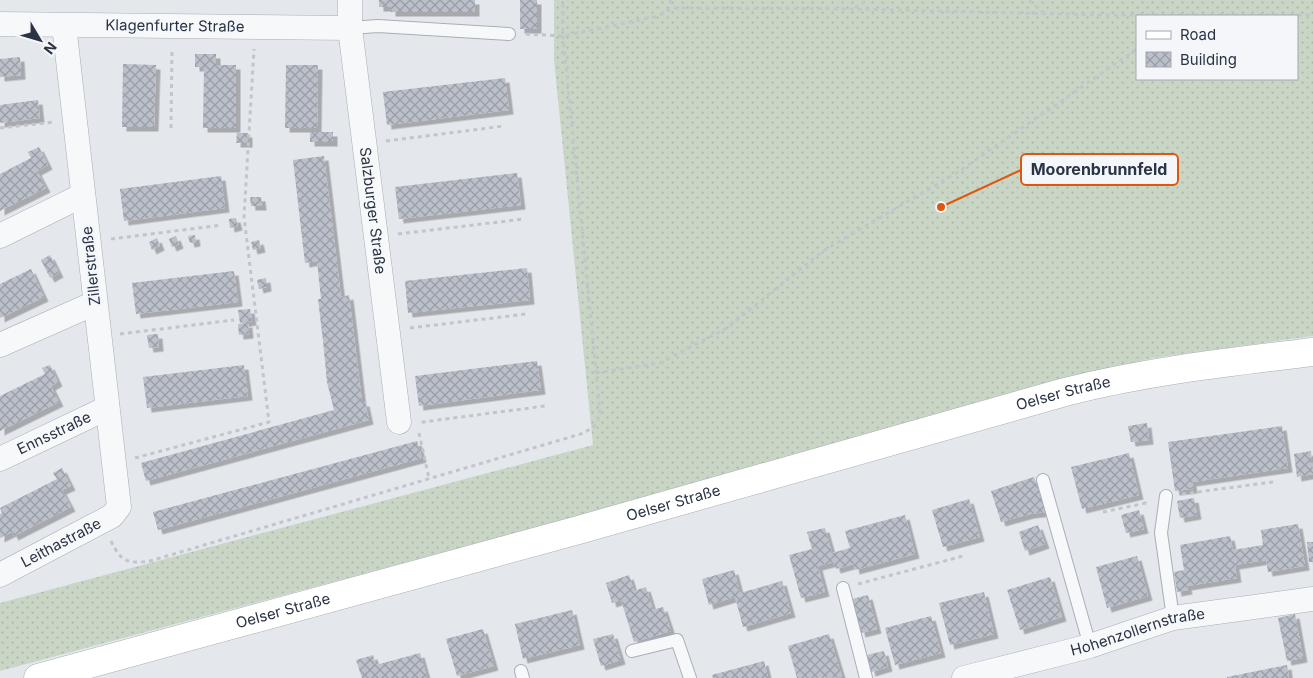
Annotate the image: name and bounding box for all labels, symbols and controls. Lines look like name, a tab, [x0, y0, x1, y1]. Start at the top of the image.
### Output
north arrow	[15, 15, 65, 65]
street label: Klagenfurter Straße	[105, 15, 245, 36]
legend	[1136, 15, 1298, 80]
text: Road	[1180, 25, 1216, 44]
text: N	[41, 39, 61, 58]
text: Building	[1180, 50, 1237, 69]
street label: Salzburger Straße	[356, 146, 391, 275]
callout: Moorenbrunnfeld	[1021, 154, 1178, 185]
text: Moorenbrunnfeld	[1031, 159, 1167, 179]
street label: Zillerstraße	[77, 225, 104, 307]
street label: Oelser Straße	[1014, 372, 1112, 414]
street label: Ennsstraße	[14, 407, 94, 458]
street label: Oelser Straße	[624, 480, 723, 525]
street label: Leithastraße	[17, 513, 104, 571]
street label: Oelser Straße	[234, 588, 332, 632]
street label: Hohenzollernstraße	[1068, 604, 1206, 660]

